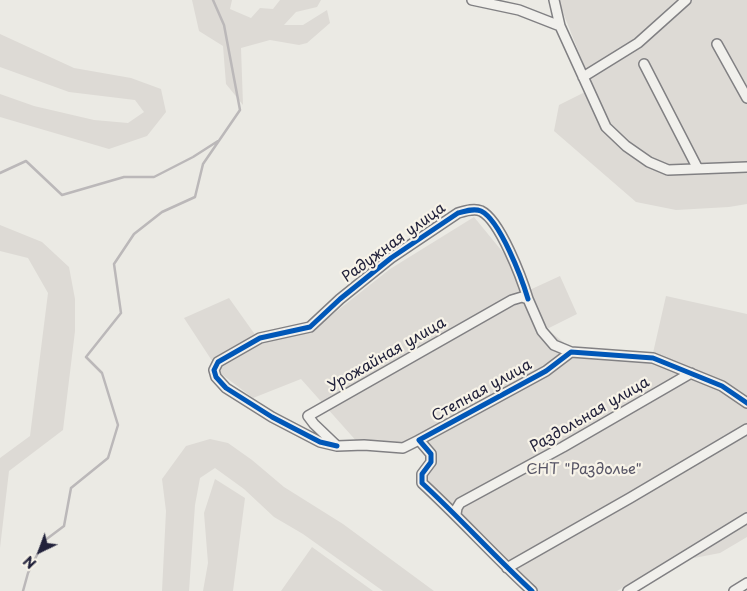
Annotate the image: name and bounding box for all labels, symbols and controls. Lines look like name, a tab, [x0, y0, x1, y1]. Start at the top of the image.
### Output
street label: Радужная улица	[339, 199, 449, 287]
street label: Урожайная улица	[325, 314, 449, 396]
street label: Степная улица	[429, 356, 535, 426]
street label: Раздольная улица	[527, 373, 653, 457]
park label: СНТ "Раздолье"	[526, 461, 642, 479]
north arrow	[15, 526, 65, 576]
text: N	[18, 551, 41, 574]

